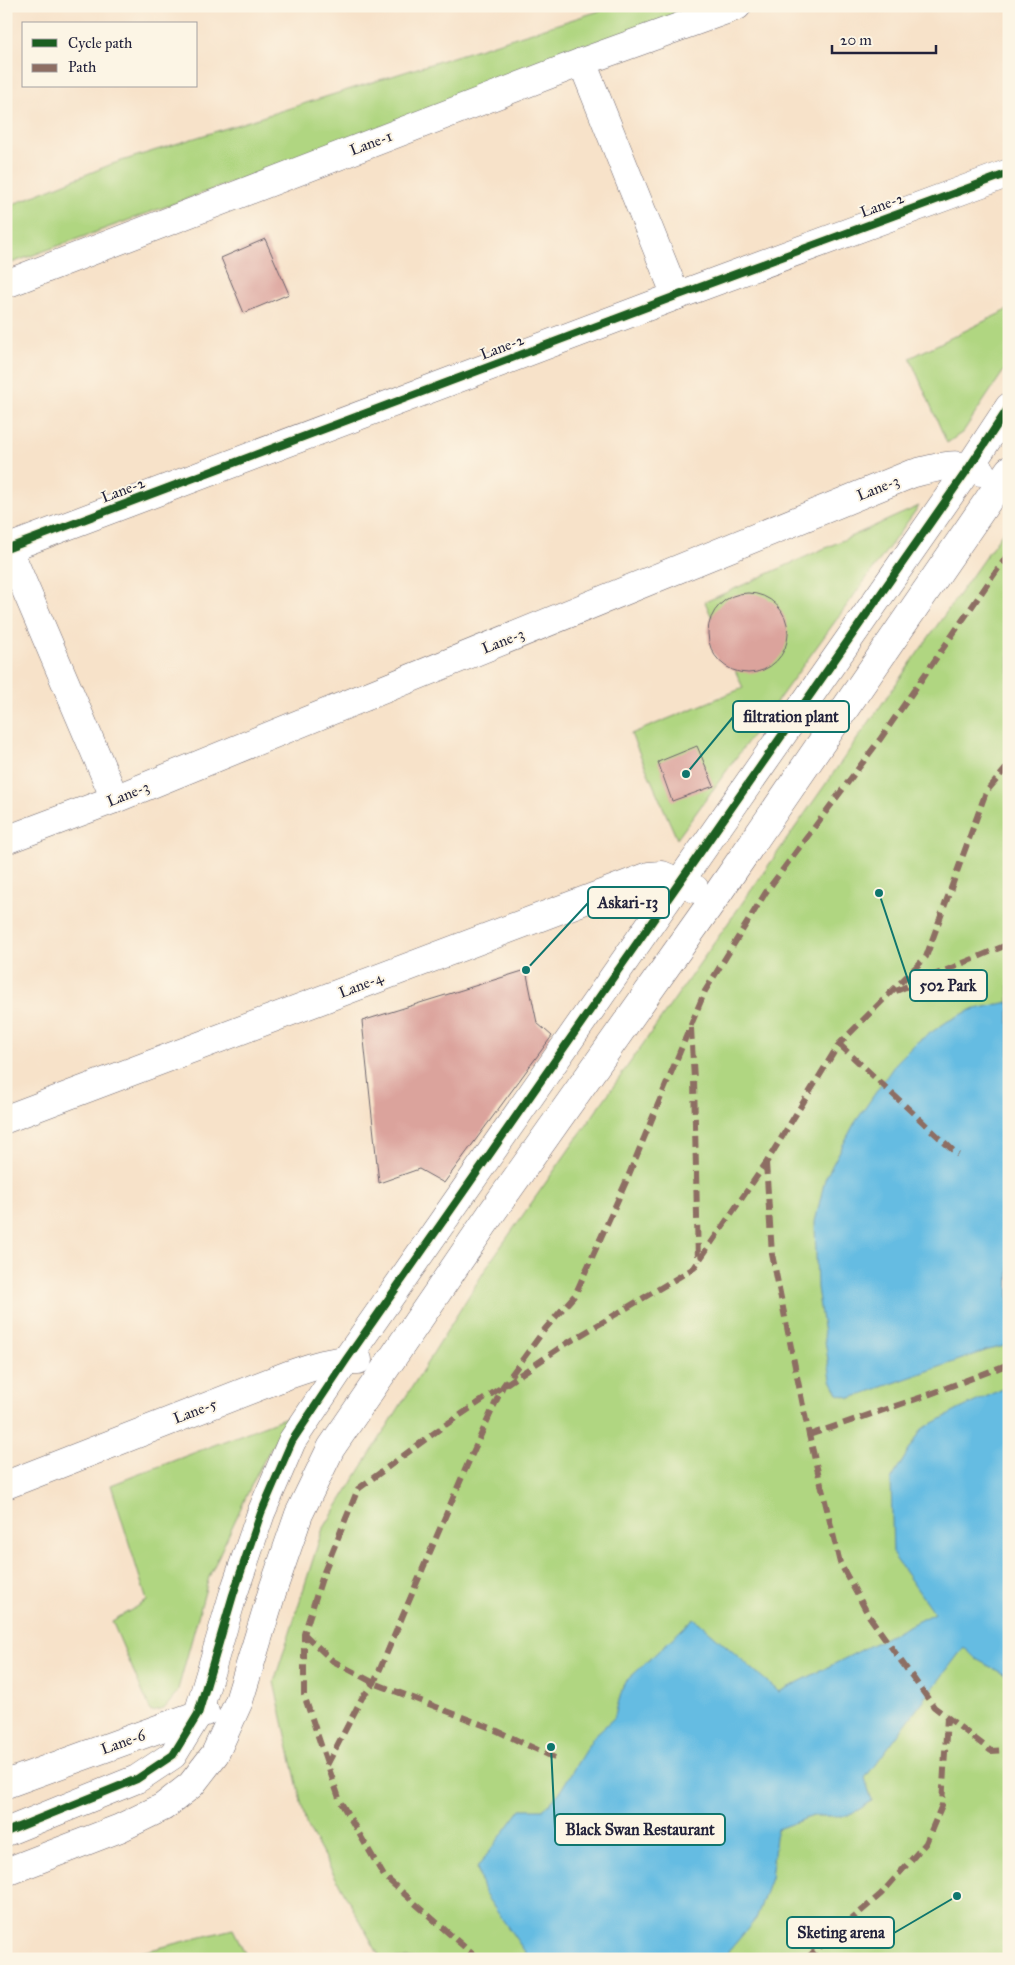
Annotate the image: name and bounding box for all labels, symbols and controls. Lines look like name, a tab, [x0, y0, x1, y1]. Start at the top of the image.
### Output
legend	[22, 22, 198, 88]
scale bar	[832, 22, 936, 54]
text: 20 m	[840, 31, 872, 49]
text: Cycle path	[68, 34, 133, 52]
text: Path	[68, 58, 97, 76]
street label: Lane-1	[347, 127, 395, 159]
street label: Lane-2	[858, 189, 907, 221]
street label: Lane-2	[478, 330, 527, 364]
street label: Lane-3	[854, 471, 902, 505]
street label: Lane-2	[99, 473, 148, 507]
street label: Lane-3	[479, 624, 527, 658]
callout: filtration plant	[733, 701, 849, 732]
text: filtration plant	[743, 707, 839, 727]
street label: Lane-3	[104, 777, 152, 811]
callout: Askari-13	[588, 887, 669, 918]
text: Askari-13	[597, 893, 658, 913]
street label: Lane-4	[336, 968, 386, 1002]
callout: 502 Park	[910, 970, 987, 1001]
text: 502 Park	[919, 976, 977, 995]
street label: Lane-5	[171, 1395, 219, 1427]
street label: Lane-6	[98, 1725, 149, 1758]
callout: Black Swan Restaurant	[555, 1814, 725, 1845]
text: Black Swan Restaurant	[565, 1820, 715, 1839]
callout: Sketing arena	[787, 1917, 894, 1948]
text: Sketing arena	[797, 1923, 886, 1943]

